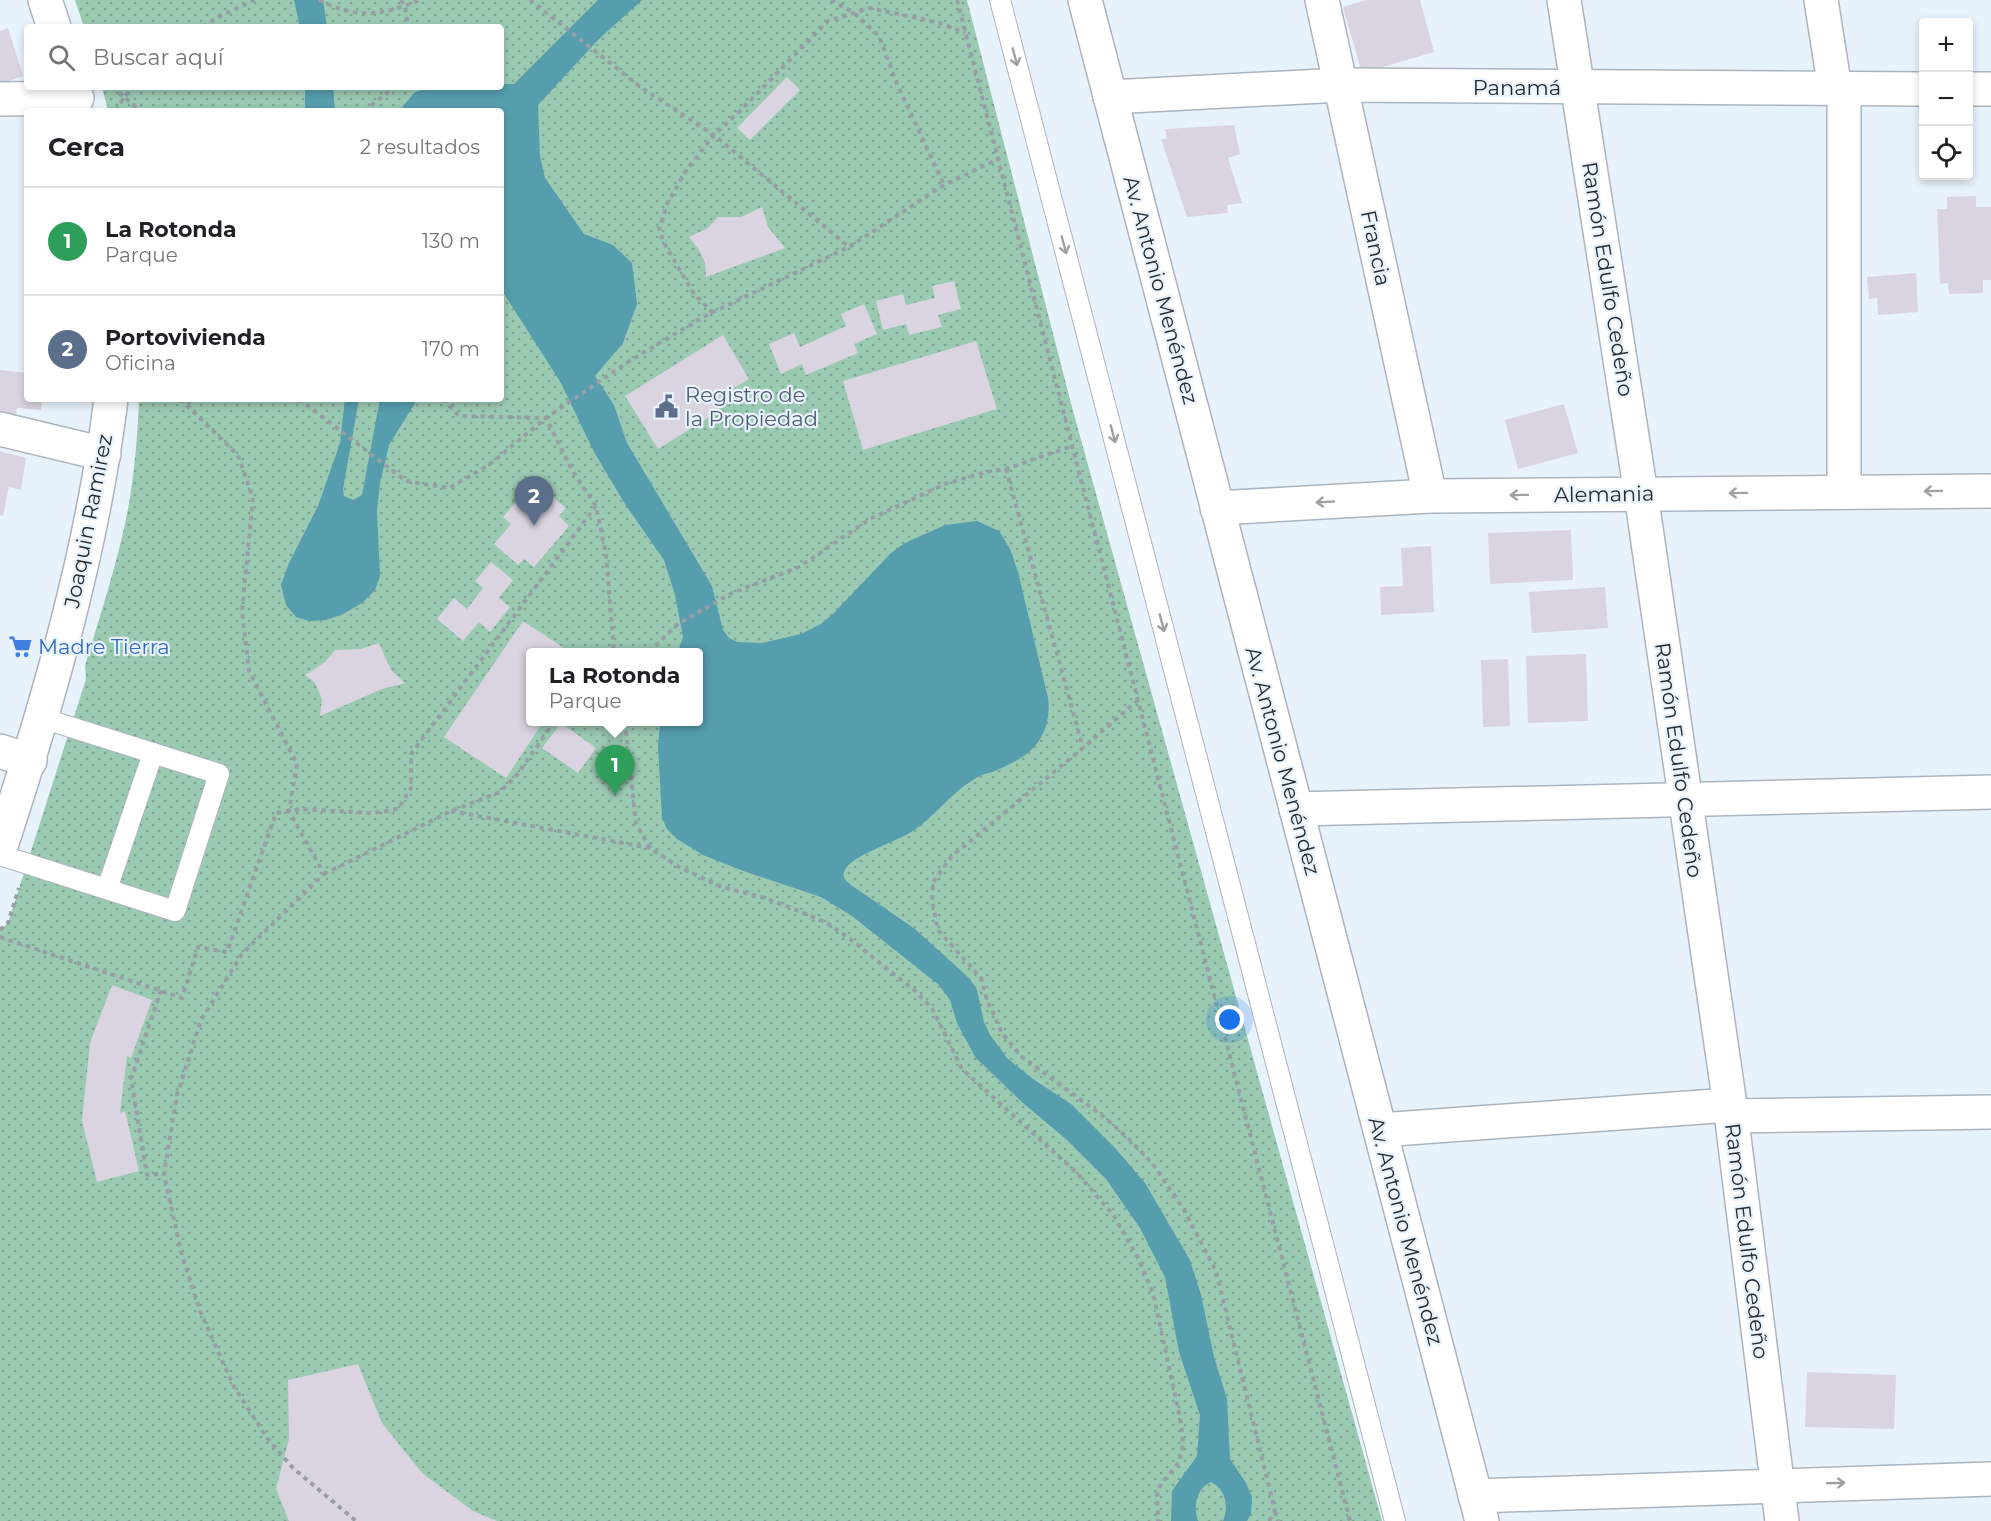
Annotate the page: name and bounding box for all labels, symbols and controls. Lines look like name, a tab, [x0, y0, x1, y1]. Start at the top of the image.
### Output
map controls	[1919, 18, 1973, 180]
button: +	[1919, 18, 1973, 72]
search box	[24, 24, 504, 90]
icon: search	[45, 41, 78, 74]
text: Buscar aquí	[93, 44, 224, 71]
one-way arrow	[1009, 47, 1021, 66]
button: −	[1919, 72, 1973, 126]
street label: Panamá	[1473, 75, 1561, 100]
button: locate	[1919, 126, 1973, 180]
text: Cerca	[48, 131, 125, 163]
text: 2 resultados	[360, 135, 480, 159]
street label: Ramón Edulfo Cedeño	[1577, 160, 1639, 398]
street label: Av. Antonio Menéndez	[1118, 173, 1204, 407]
street label: Francia	[1356, 208, 1396, 288]
text: La Rotonda	[105, 216, 236, 243]
text: 1	[64, 229, 71, 253]
text: 130 m	[422, 229, 480, 253]
one-way arrow	[1058, 236, 1070, 255]
text: Parque	[105, 243, 178, 267]
text: Portovivienda	[105, 324, 266, 351]
text: 2	[62, 337, 73, 361]
text: 170 m	[422, 337, 480, 361]
text: Oficina	[105, 351, 176, 375]
place label: Registro de la Propiedad	[685, 382, 818, 431]
public building icon: Registro de la Propiedad	[654, 393, 680, 419]
one-way arrow	[1107, 424, 1119, 443]
street label: Joaquin Ramirez	[59, 432, 117, 611]
pin: 2	[514, 476, 554, 526]
street label: Alemania	[1554, 481, 1654, 507]
one-way arrow	[1923, 485, 1943, 497]
one-way arrow	[1728, 487, 1748, 499]
one-way arrow	[1510, 490, 1530, 501]
one-way arrow	[1315, 497, 1335, 508]
one-way arrow	[1156, 613, 1168, 632]
supermarket icon: Madre Tierra	[7, 633, 33, 659]
place label: Madre Tierra	[38, 634, 170, 659]
street label: Ramón Edulfo Cedeño	[1650, 641, 1708, 879]
street label: Av. Antonio Menéndez	[1240, 644, 1326, 878]
popup	[526, 648, 703, 726]
text: La Rotonda	[549, 662, 680, 689]
text: Parque	[549, 689, 621, 713]
pin: 1	[596, 746, 634, 795]
your location	[1215, 1005, 1244, 1034]
street label: Av. Antonio Menéndez	[1363, 1114, 1449, 1348]
street label: Ramón Edulfo Cedeño	[1720, 1122, 1774, 1360]
one-way arrow	[1826, 1478, 1846, 1489]

